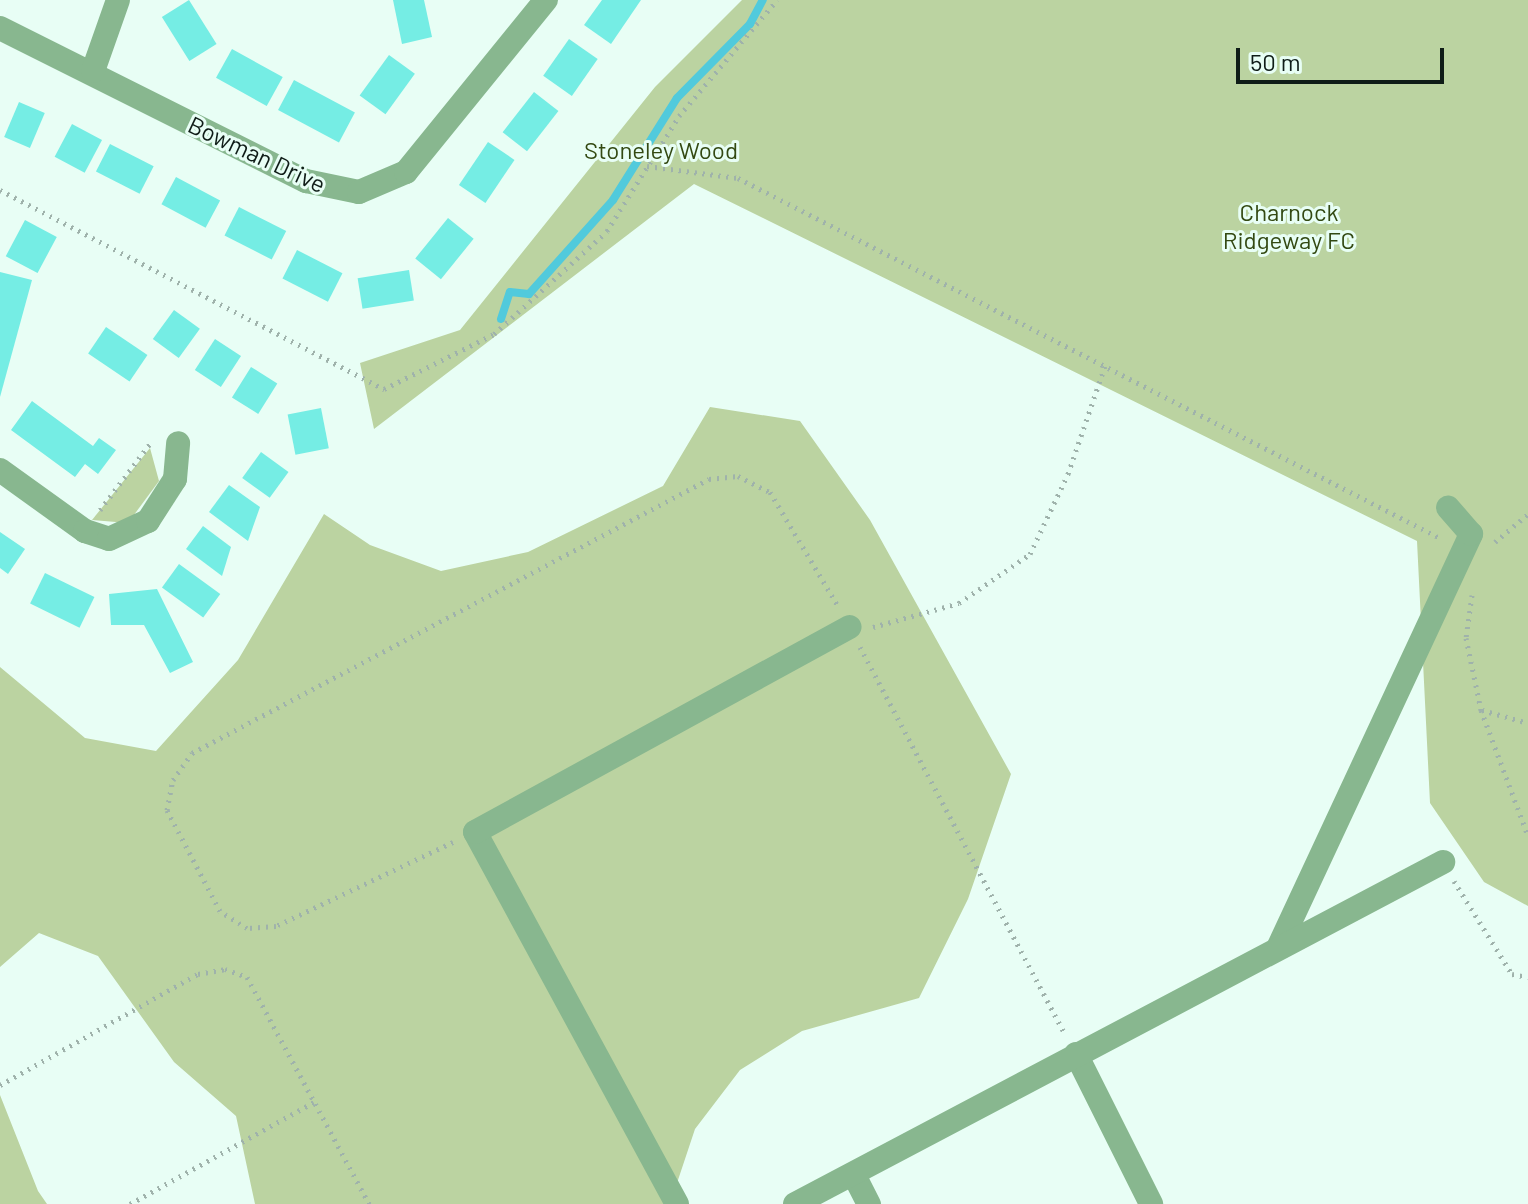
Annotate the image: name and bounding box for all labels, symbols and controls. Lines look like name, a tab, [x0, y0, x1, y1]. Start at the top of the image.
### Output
scale bar	[1240, 32, 1448, 82]
text: 50 m	[1250, 47, 1301, 76]
street label: Bowman Drive	[184, 110, 330, 198]
park label: Stoneley Wood	[584, 136, 738, 164]
park label: Charnock Ridgeway FC	[1223, 198, 1355, 254]

